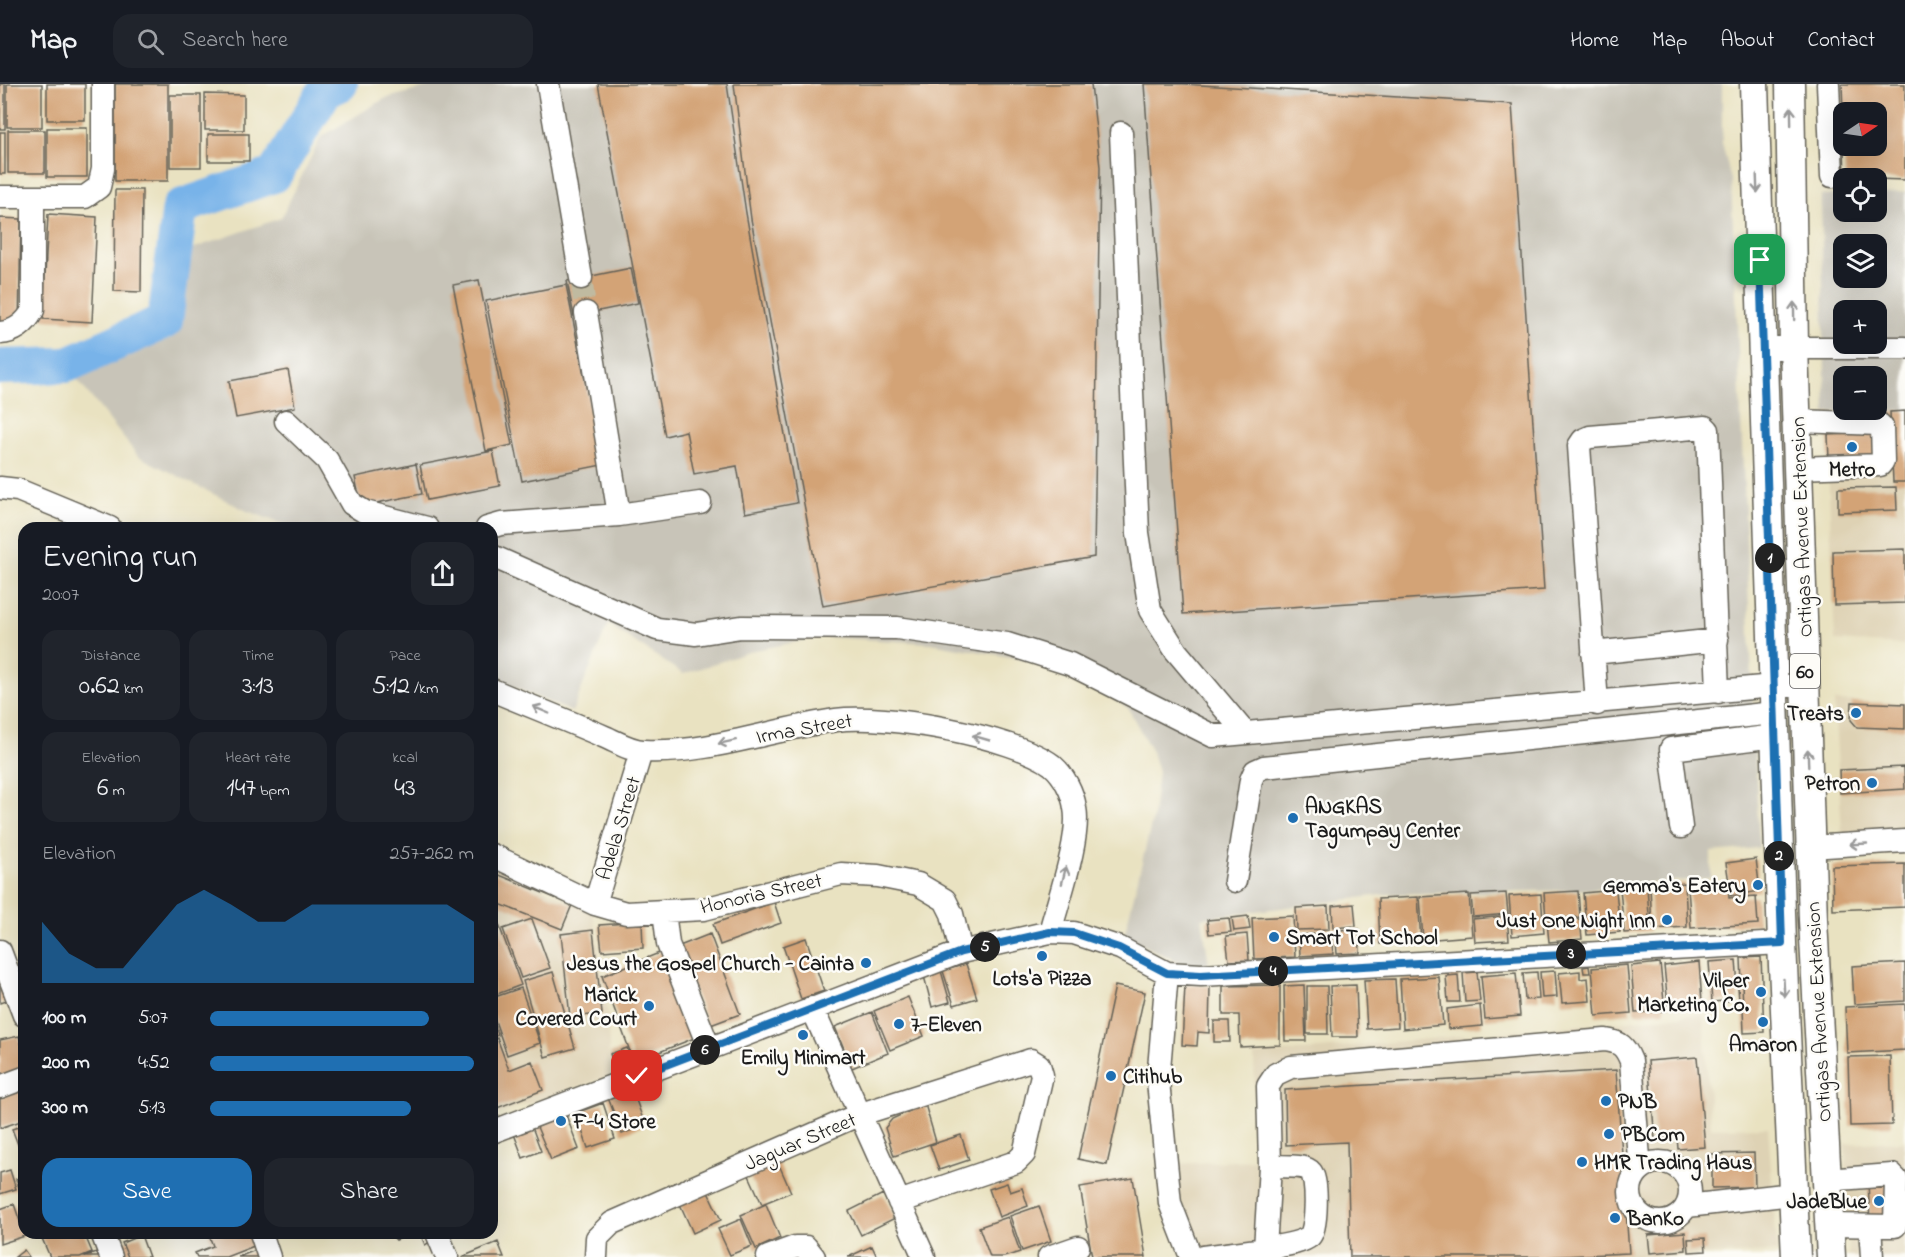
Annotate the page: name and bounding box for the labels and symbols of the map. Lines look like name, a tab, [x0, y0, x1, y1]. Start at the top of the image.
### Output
north arrow	[1833, 102, 1887, 156]
one-way arrow	[1785, 107, 1797, 127]
one-way arrow	[1752, 174, 1763, 194]
pin	[1734, 234, 1785, 285]
one-way arrow	[1788, 302, 1800, 322]
street label: Ortigas Avenue Extension	[1784, 416, 1824, 638]
marker: Metro	[1845, 440, 1859, 454]
place label: Metro	[1829, 456, 1875, 486]
pin: 1	[1755, 543, 1785, 573]
road number: 60	[1790, 654, 1820, 688]
place label: Treats	[1787, 700, 1844, 730]
one-way arrow	[533, 704, 551, 715]
marker: Treats	[1849, 706, 1863, 720]
street label: Irma Street	[754, 707, 855, 753]
one-way arrow	[972, 732, 991, 743]
one-way arrow	[718, 737, 738, 748]
one-way arrow	[1802, 749, 1813, 769]
place label: Petron	[1805, 770, 1860, 800]
street label: Adela Street	[590, 773, 650, 884]
marker: Petron	[1865, 776, 1879, 790]
place label: ANGKAS Tagumpay Center	[1305, 793, 1461, 849]
marker: ANGKAS Tagumpay Center	[1286, 811, 1300, 825]
one-way arrow	[1848, 839, 1868, 850]
pin: 2	[1764, 841, 1794, 871]
street label: Honoria Street	[698, 866, 825, 924]
one-way arrow	[1059, 866, 1071, 885]
place label: Gemma's Eatery	[1603, 872, 1746, 904]
marker: Gemma's Eatery	[1751, 878, 1765, 892]
street label: Ortigas Avenue Extension	[1799, 901, 1843, 1123]
place label: Just One Night Inn	[1497, 907, 1655, 939]
marker: Just One Night Inn	[1660, 913, 1674, 927]
place label: Smart Tot School	[1286, 924, 1438, 954]
marker: Smart Tot School	[1267, 930, 1281, 944]
pin: 5	[970, 932, 1000, 962]
pin: 3	[1556, 939, 1586, 969]
marker: Lots'a Pizza	[1035, 949, 1049, 963]
place label: Jesus the Gospel Church - Cainta	[567, 950, 854, 980]
marker: Jesus the Gospel Church - Cainta	[859, 956, 873, 970]
pin: 4	[1258, 956, 1288, 986]
place label: Lots'a Pizza	[993, 965, 1091, 995]
place label: Vilper Marketing Co.	[1637, 967, 1750, 1023]
one-way arrow	[1778, 978, 1789, 997]
place label: Marick Covered Court	[515, 981, 638, 1035]
marker: Vilper Marketing Co.	[1754, 985, 1768, 999]
marker: Marick Covered Court	[642, 999, 656, 1013]
place label: 7-Eleven	[911, 1011, 982, 1041]
marker: Amaron	[1756, 1015, 1770, 1029]
marker: 7-Eleven	[892, 1017, 906, 1031]
marker: Emily Minimart	[796, 1028, 810, 1042]
place label: Amaron	[1729, 1031, 1797, 1061]
pin: 6	[690, 1035, 720, 1065]
place label: Emily Minimart	[740, 1044, 866, 1076]
pin	[611, 1050, 662, 1101]
place label: Citihub	[1123, 1063, 1183, 1093]
marker: Citihub	[1104, 1069, 1118, 1083]
place label: PNB	[1618, 1088, 1657, 1118]
marker: PNB	[1599, 1094, 1613, 1108]
street label: Jaguar Street	[740, 1106, 862, 1182]
place label: F-4 Store	[572, 1108, 656, 1138]
marker: F-4 Store	[554, 1114, 568, 1128]
place label: PBCom	[1621, 1121, 1685, 1151]
marker: PBCom	[1602, 1127, 1616, 1141]
place label: HMR Trading Haus	[1594, 1149, 1753, 1181]
marker: HMR Trading Haus	[1575, 1155, 1589, 1169]
place label: JadeBlue	[1786, 1188, 1868, 1218]
marker: JadeBlue	[1872, 1194, 1886, 1208]
place label: BanKo	[1626, 1205, 1684, 1235]
marker: BanKo	[1608, 1211, 1622, 1225]

